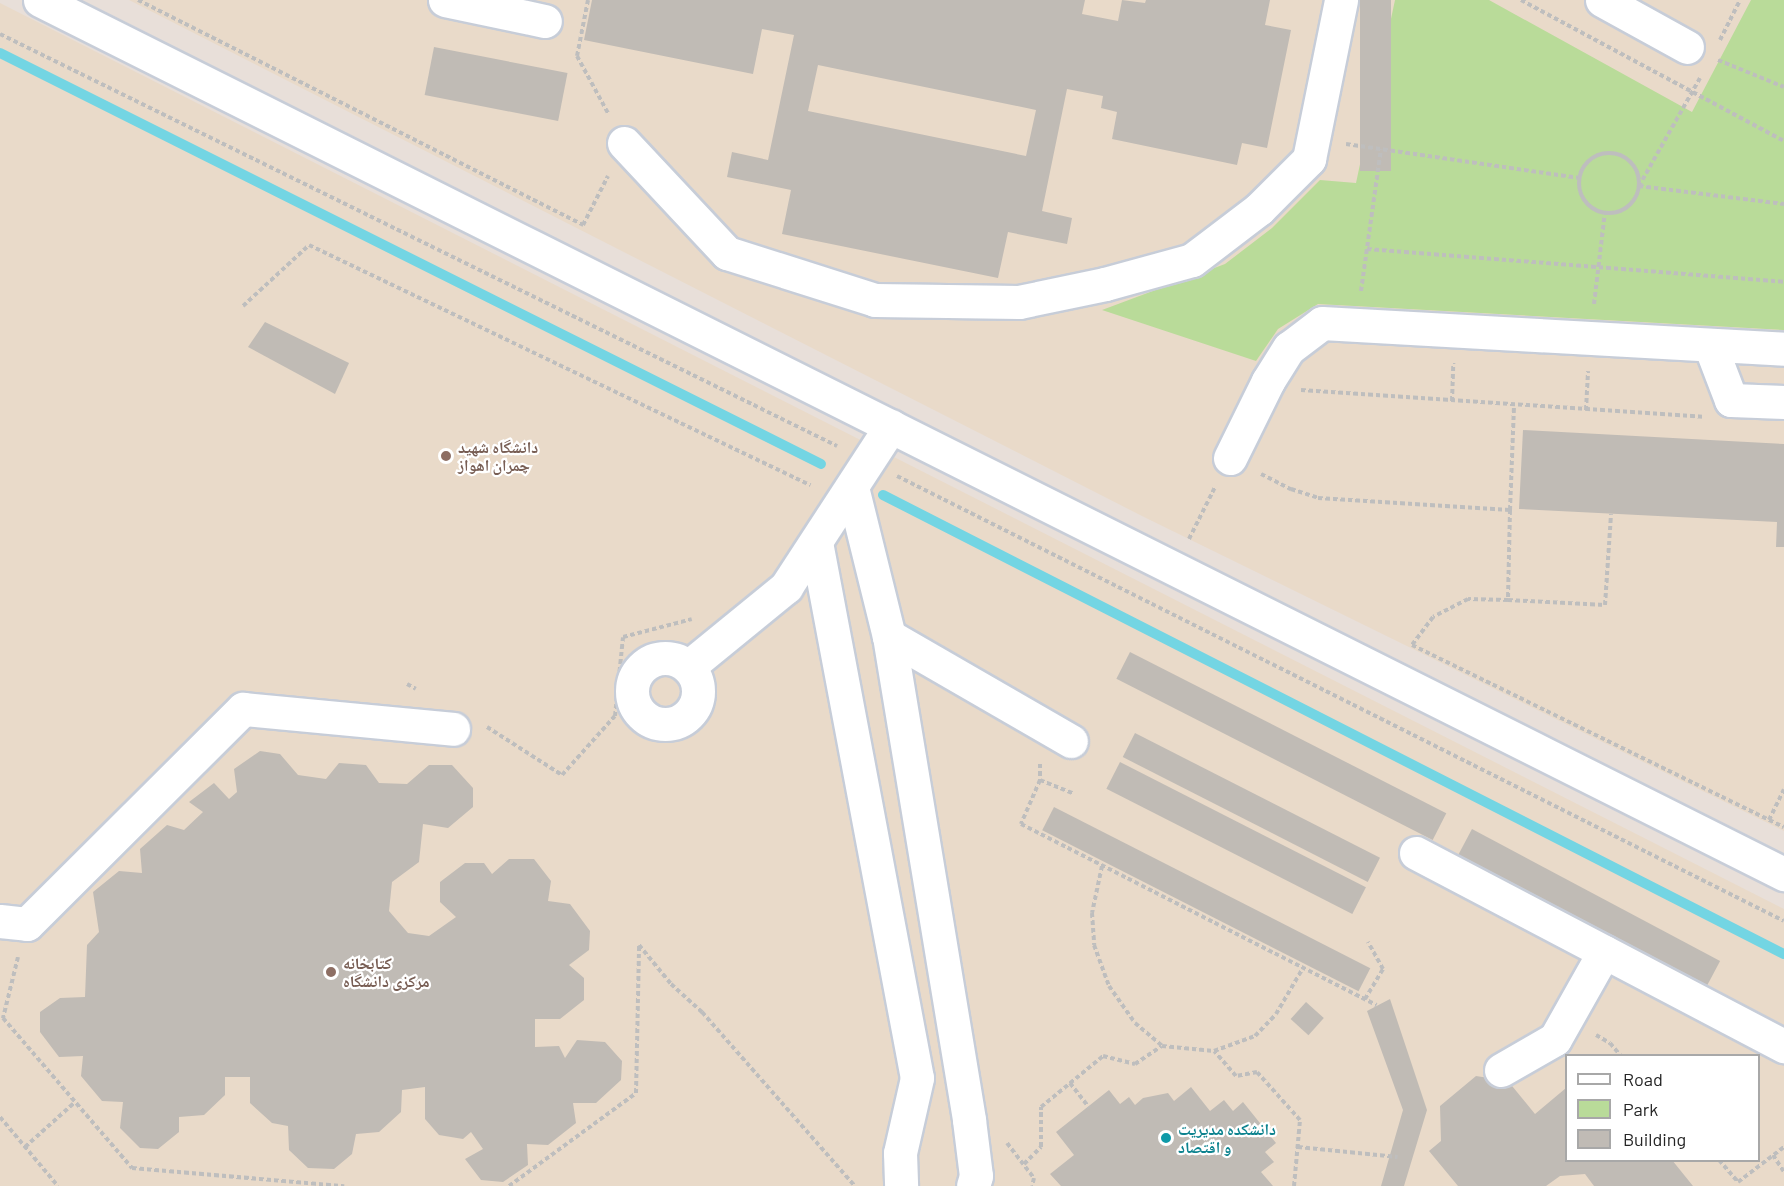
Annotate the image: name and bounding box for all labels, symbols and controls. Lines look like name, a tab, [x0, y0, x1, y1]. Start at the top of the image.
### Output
place label: دانشگاه شهید چمران اهواز	[458, 437, 538, 475]
marker: دانشگاه شهید چمران اهواز	[439, 449, 453, 463]
place label: کتابخانه مرکزی دانشگاه	[343, 953, 430, 991]
marker: کتابخانه مرکزی دانشگاه	[324, 965, 338, 979]
legend	[1565, 1054, 1760, 1162]
text: Road	[1623, 1068, 1663, 1090]
text: Park	[1623, 1098, 1658, 1120]
place label: دانشکده مدیریت و اقتصاد	[1178, 1119, 1276, 1157]
text: Building	[1623, 1128, 1686, 1150]
marker: دانشکده مدیریت و اقتصاد	[1159, 1131, 1173, 1145]

